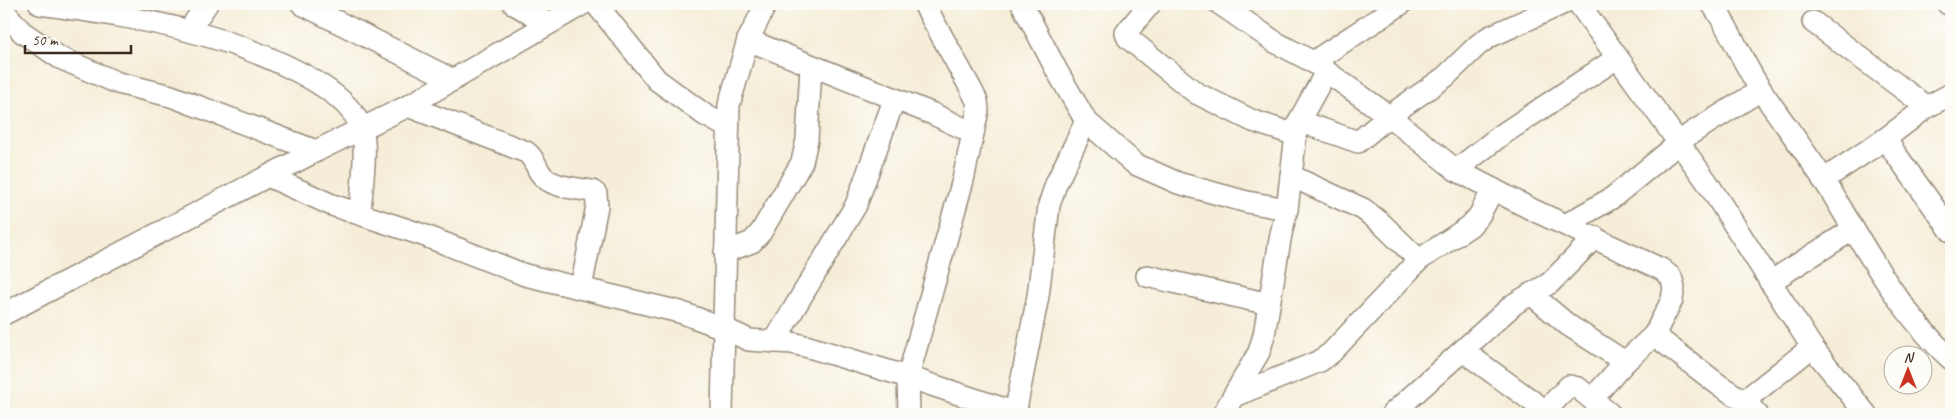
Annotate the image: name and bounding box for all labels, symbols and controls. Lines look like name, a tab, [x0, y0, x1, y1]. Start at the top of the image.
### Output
scale bar	[25, 22, 131, 54]
text: 50 m	[32, 31, 59, 50]
north arrow	[1882, 346, 1932, 396]
text: N	[1904, 349, 1915, 366]

